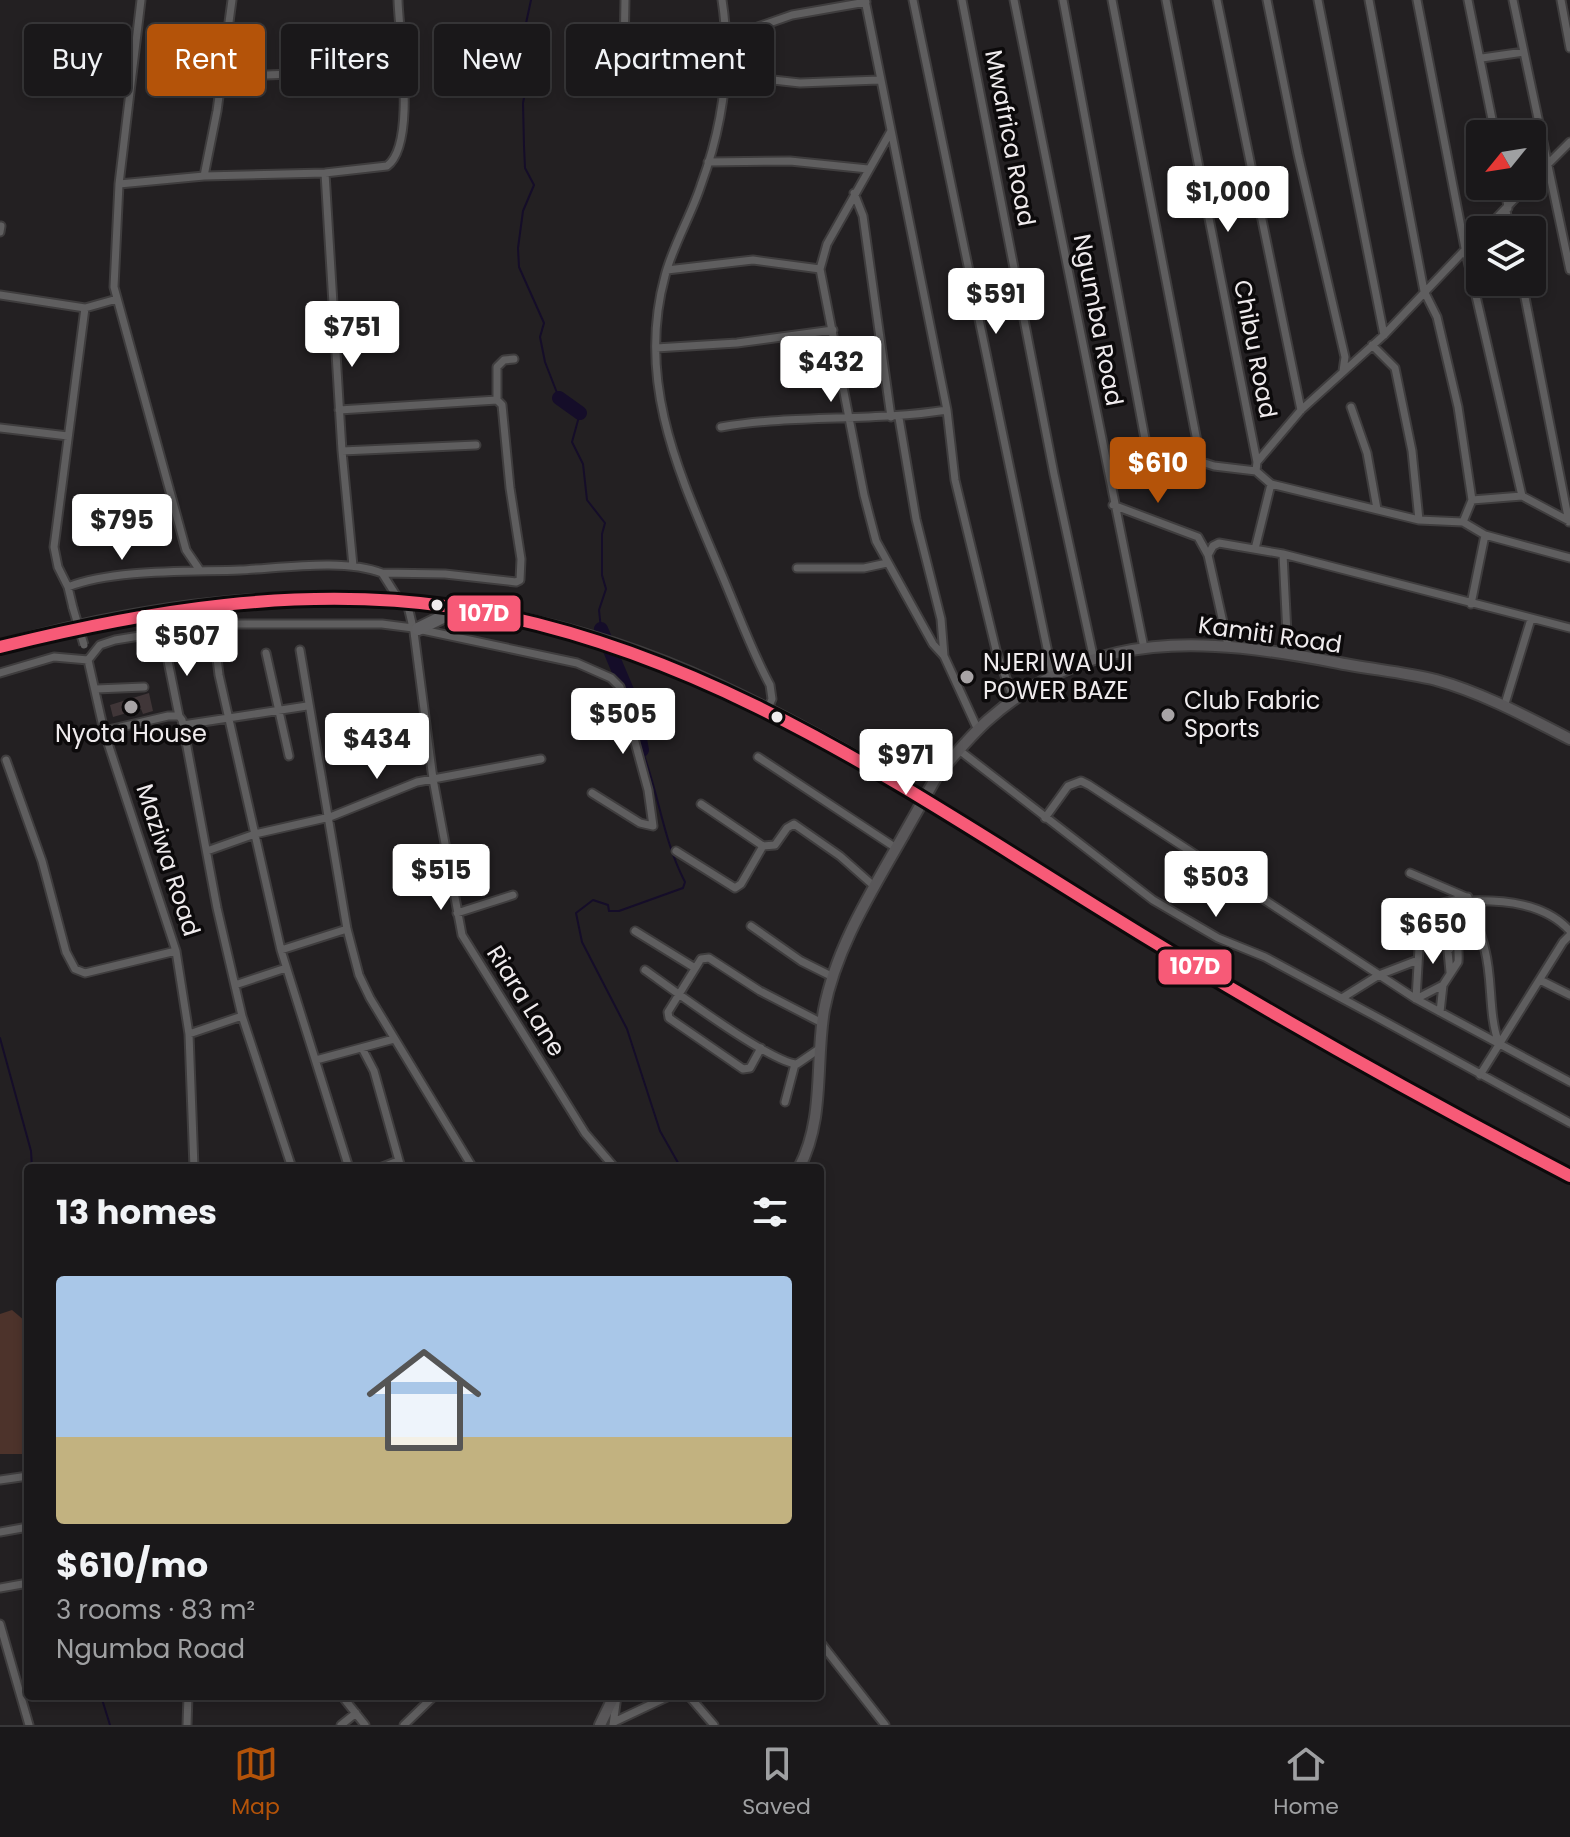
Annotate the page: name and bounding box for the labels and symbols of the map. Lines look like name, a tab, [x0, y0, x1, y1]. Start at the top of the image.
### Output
street label: Mwafrica Road	[977, 47, 1044, 229]
north arrow	[1466, 120, 1546, 200]
pin: $1,000	[1163, 166, 1293, 234]
street label: Ngumba Road	[1066, 231, 1131, 409]
pin: $591	[949, 268, 1043, 336]
street label: Chibu Road	[1226, 277, 1285, 421]
pin: $751	[305, 301, 399, 369]
pin: $432	[784, 336, 878, 404]
pin: $610	[1111, 437, 1205, 505]
pin: $795	[75, 494, 169, 562]
line badge: 107D	[446, 594, 522, 633]
unlabelled marker	[429, 597, 445, 613]
text: 107D	[459, 598, 509, 629]
street label: Kamiti Road	[1196, 608, 1344, 661]
pin: $507	[140, 610, 234, 678]
place label: NJERI WA UJI POWER BAZE	[983, 646, 1133, 707]
marker: NJERI WA UJI POWER BAZE	[958, 668, 976, 686]
place label: Club Fabric Sports	[1184, 684, 1320, 745]
pin: $505	[576, 688, 670, 756]
marker: Nyota House	[122, 698, 140, 716]
marker: Club Fabric Sports	[1159, 706, 1177, 724]
unlabelled marker	[769, 709, 785, 725]
pin: $434	[330, 713, 424, 781]
place label: Nyota House	[55, 717, 207, 750]
pin: $971	[859, 729, 953, 797]
street label: Maziwa Road	[128, 779, 209, 940]
pin: $515	[394, 844, 488, 912]
pin: $503	[1169, 851, 1263, 919]
pin: $650	[1386, 898, 1480, 966]
street label: Riara Lane	[479, 939, 574, 1063]
line badge: 107D	[1157, 948, 1233, 986]
text: 107D	[1170, 951, 1220, 982]

